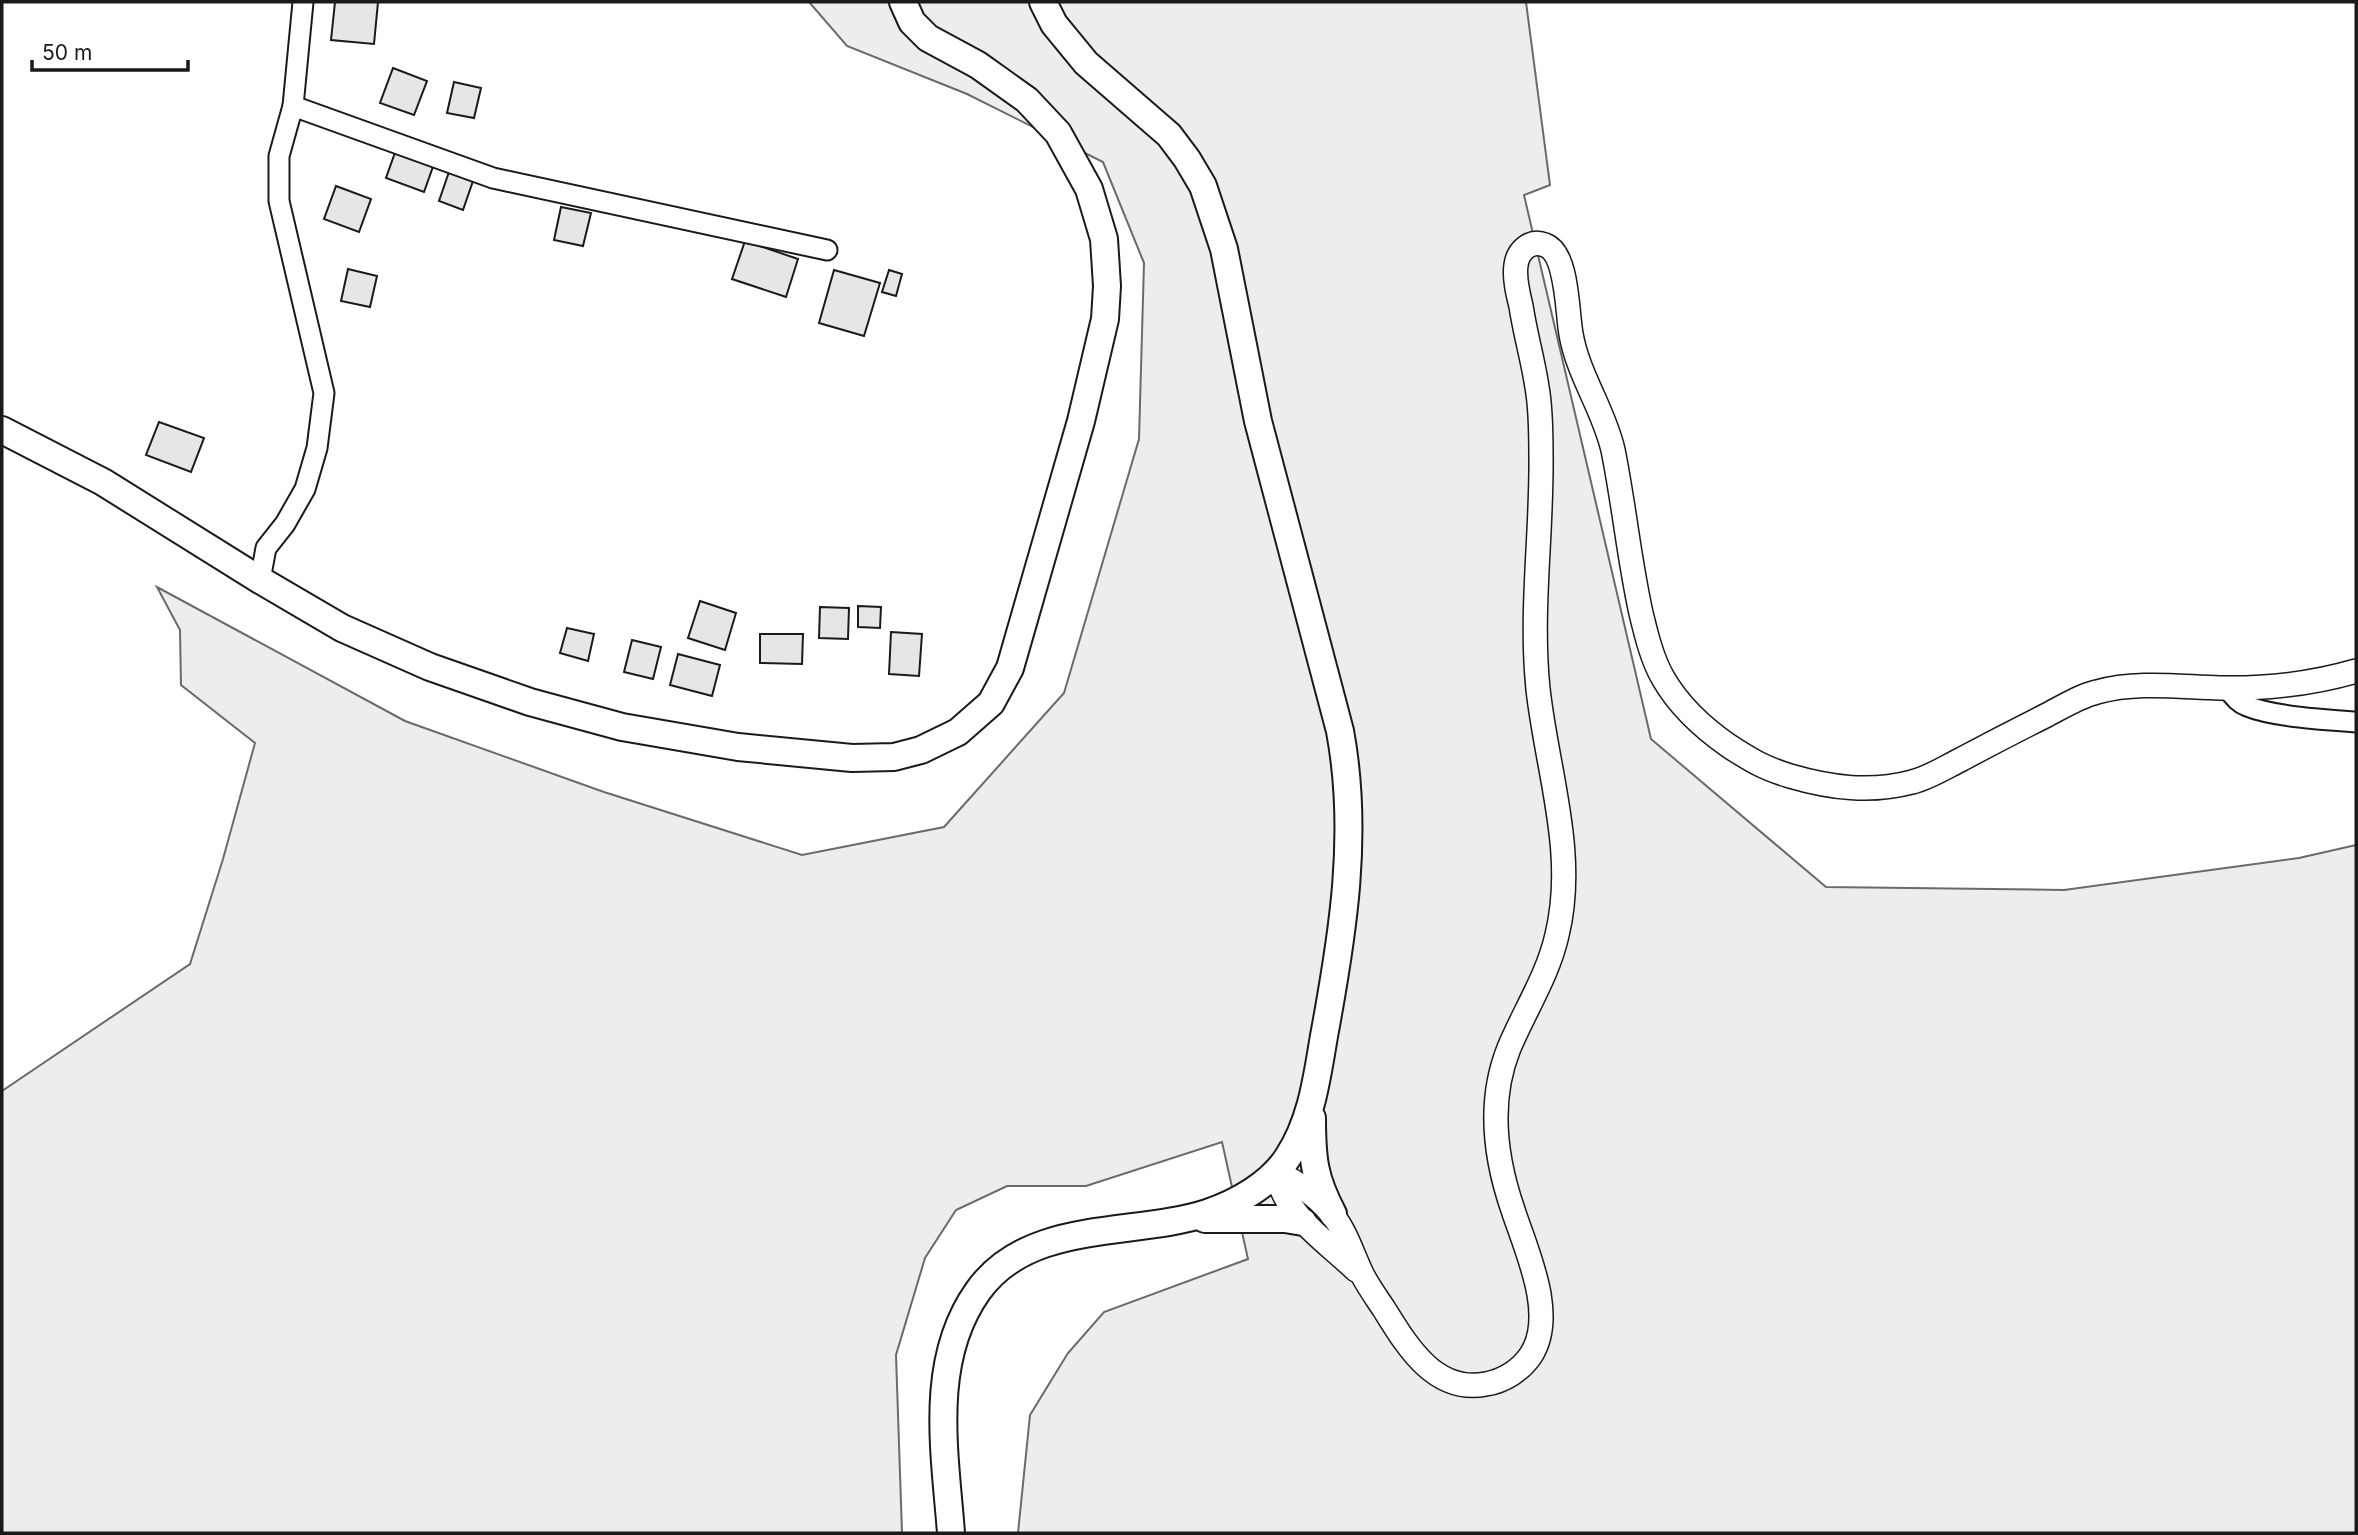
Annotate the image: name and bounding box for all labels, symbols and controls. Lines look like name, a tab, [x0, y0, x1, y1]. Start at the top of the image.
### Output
scale bar	[32, 28, 187, 72]
text: 50 m	[42, 40, 92, 65]

